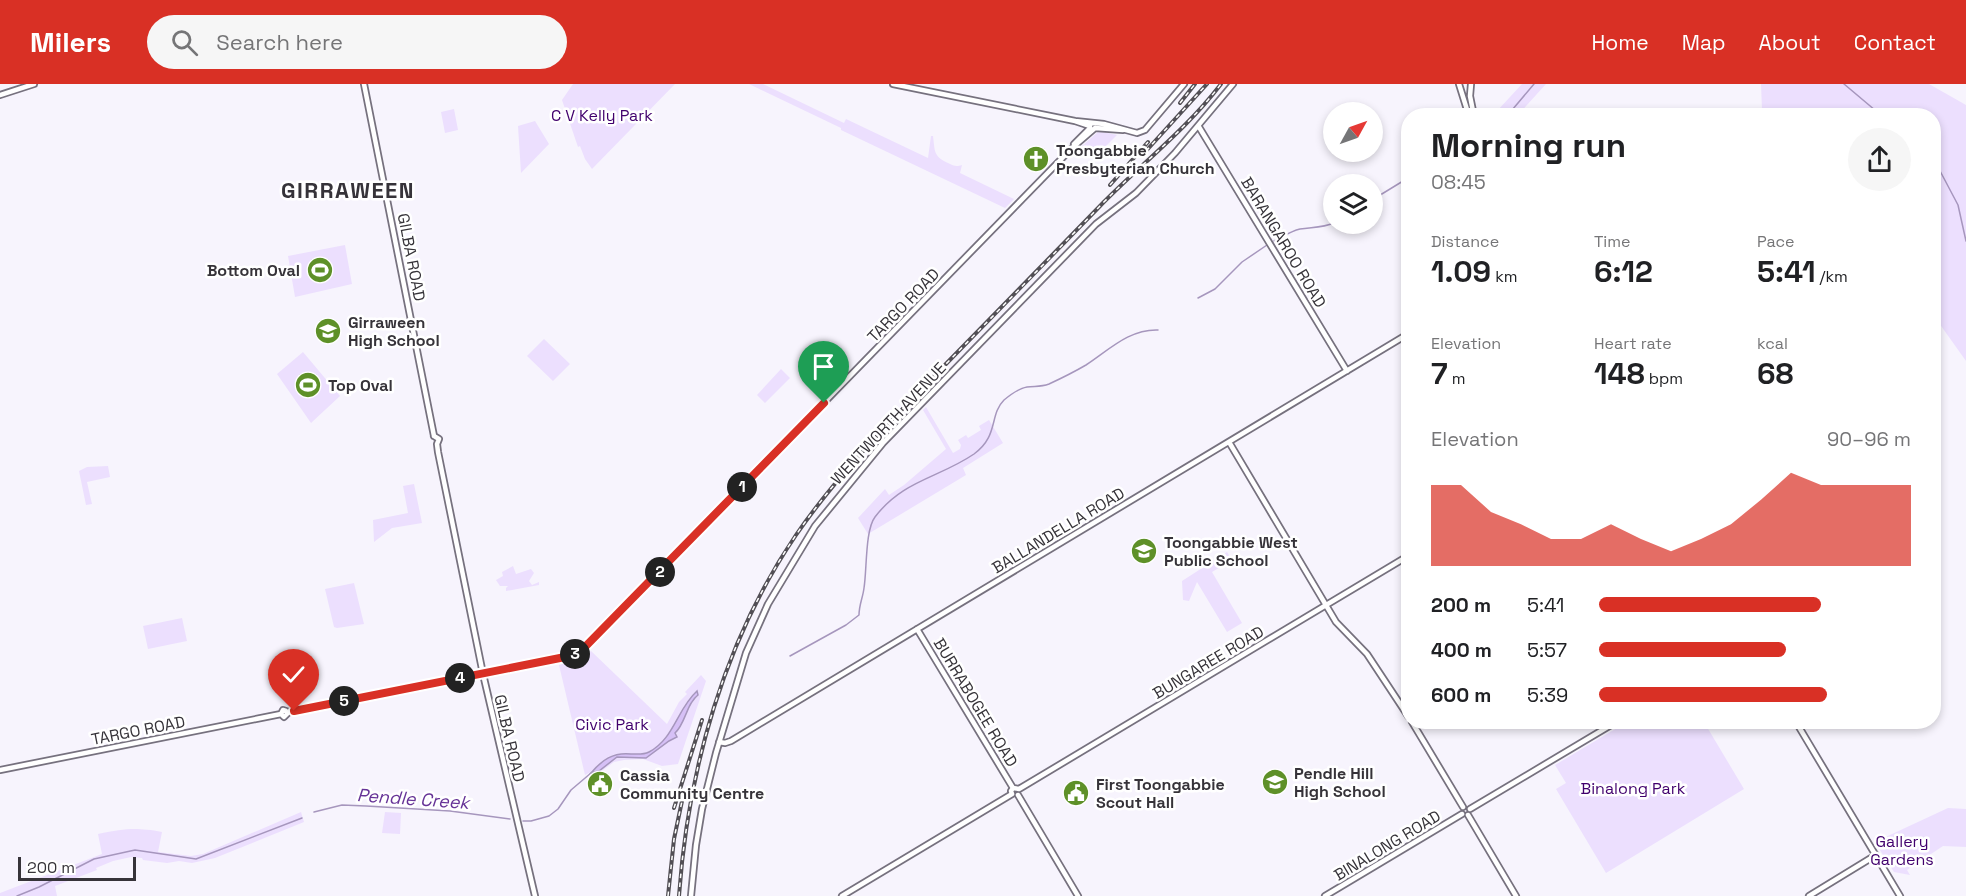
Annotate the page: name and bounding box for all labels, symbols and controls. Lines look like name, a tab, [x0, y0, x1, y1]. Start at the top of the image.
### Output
search box	[147, 15, 567, 69]
text: Milers	[30, 24, 111, 60]
icon: search	[168, 26, 201, 59]
text: Search here	[216, 28, 343, 56]
text: Home	[1591, 29, 1649, 56]
text: Map	[1682, 29, 1726, 56]
text: About	[1759, 29, 1821, 56]
text: Contact	[1854, 29, 1936, 56]
north arrow	[1323, 102, 1383, 162]
map controls	[1323, 102, 1383, 234]
park label: C V Kelly Park	[551, 105, 653, 126]
text: Morning run	[1431, 125, 1626, 167]
button: share	[1848, 128, 1911, 191]
place label: Toongabbie Presbyterian Church	[1056, 140, 1215, 179]
church icon: Toongabbie Presbyterian Church	[1021, 144, 1051, 174]
text: 08:45	[1431, 169, 1486, 195]
street label: BARANGAROO ROAD	[1236, 173, 1331, 312]
button: layers	[1323, 174, 1383, 234]
district label: GIRRAWEEN	[281, 176, 415, 204]
street label: GILBA ROAD	[393, 211, 430, 303]
text: Distance	[1431, 231, 1499, 252]
text: Time	[1594, 231, 1630, 252]
text: Pace	[1757, 231, 1794, 252]
text: 1.09	[1431, 252, 1491, 291]
text: 6:12	[1594, 252, 1653, 291]
text: 5:41	[1757, 252, 1815, 291]
sports icon: Bottom Oval	[305, 255, 335, 285]
place label: Bottom Oval	[207, 260, 300, 281]
street label: TARGO ROAD	[863, 264, 944, 347]
text: km	[1491, 266, 1518, 287]
text: /km	[1815, 266, 1848, 287]
place label: Girraween High School	[348, 312, 440, 351]
school or university icon: Girraween High School	[313, 316, 343, 346]
text: Elevation	[1431, 333, 1501, 354]
text: Heart rate	[1594, 333, 1672, 354]
text: kcal	[1757, 333, 1788, 354]
pin	[798, 341, 849, 403]
icon: arrive	[807, 350, 840, 383]
text: 7	[1431, 354, 1448, 393]
text: 148	[1594, 354, 1645, 393]
text: 68	[1757, 354, 1794, 393]
street label: WENTWORTH AVENUE	[826, 358, 951, 489]
text: m	[1448, 368, 1466, 389]
text: bpm	[1645, 368, 1683, 389]
sports icon: Top Oval	[293, 370, 323, 400]
place label: Top Oval	[328, 375, 393, 396]
text: Elevation	[1431, 426, 1519, 452]
text: 90–96 m	[1827, 426, 1911, 452]
pin: 1	[727, 472, 757, 502]
text: 1	[738, 476, 746, 497]
street label: BALLANDELLA ROAD	[988, 482, 1128, 578]
place label: Toongabbie West Public School	[1164, 532, 1298, 571]
school or university icon: Toongabbie West Public School	[1129, 536, 1159, 566]
pin: 2	[645, 557, 675, 587]
text: 2	[655, 561, 665, 582]
text: 200 m	[1431, 592, 1491, 618]
text: 5:41	[1527, 592, 1564, 618]
street label: BUNGAREE ROAD	[1149, 621, 1268, 704]
street label: BURRABOGEE ROAD	[929, 634, 1022, 771]
text: 400 m	[1431, 637, 1492, 663]
text: 5:57	[1527, 637, 1567, 663]
pin: 3	[560, 639, 590, 669]
text: 3	[570, 643, 580, 664]
pin	[268, 649, 319, 711]
icon: check	[277, 658, 310, 691]
pin: 4	[445, 663, 475, 693]
text: 4	[455, 667, 465, 688]
text: 600 m	[1431, 682, 1491, 708]
text: 5:39	[1527, 682, 1568, 708]
pin: 5	[329, 686, 359, 716]
text: 5	[339, 690, 349, 711]
street label: GILBA ROAD	[489, 692, 530, 784]
street label: TARGO ROAD	[89, 711, 187, 750]
park label: Civic Park	[575, 714, 649, 735]
place label: Pendle Hill High School	[1294, 763, 1386, 802]
place label: Cassia Community Centre	[620, 765, 764, 804]
school or university icon: Pendle Hill High School	[1260, 767, 1290, 797]
public building icon: Cassia Community Centre	[585, 769, 615, 799]
place label: First Toongabbie Scout Hall	[1096, 774, 1225, 813]
public building icon: First Toongabbie Scout Hall	[1061, 778, 1091, 808]
park label: Binalong Park	[1581, 778, 1686, 799]
water label: Pendle Creek	[356, 783, 472, 814]
street label: BINALONG ROAD	[1330, 805, 1445, 886]
park label: Gallery Gardens	[1870, 831, 1934, 870]
scale bar	[18, 854, 136, 882]
text: 200 m	[27, 857, 75, 878]

